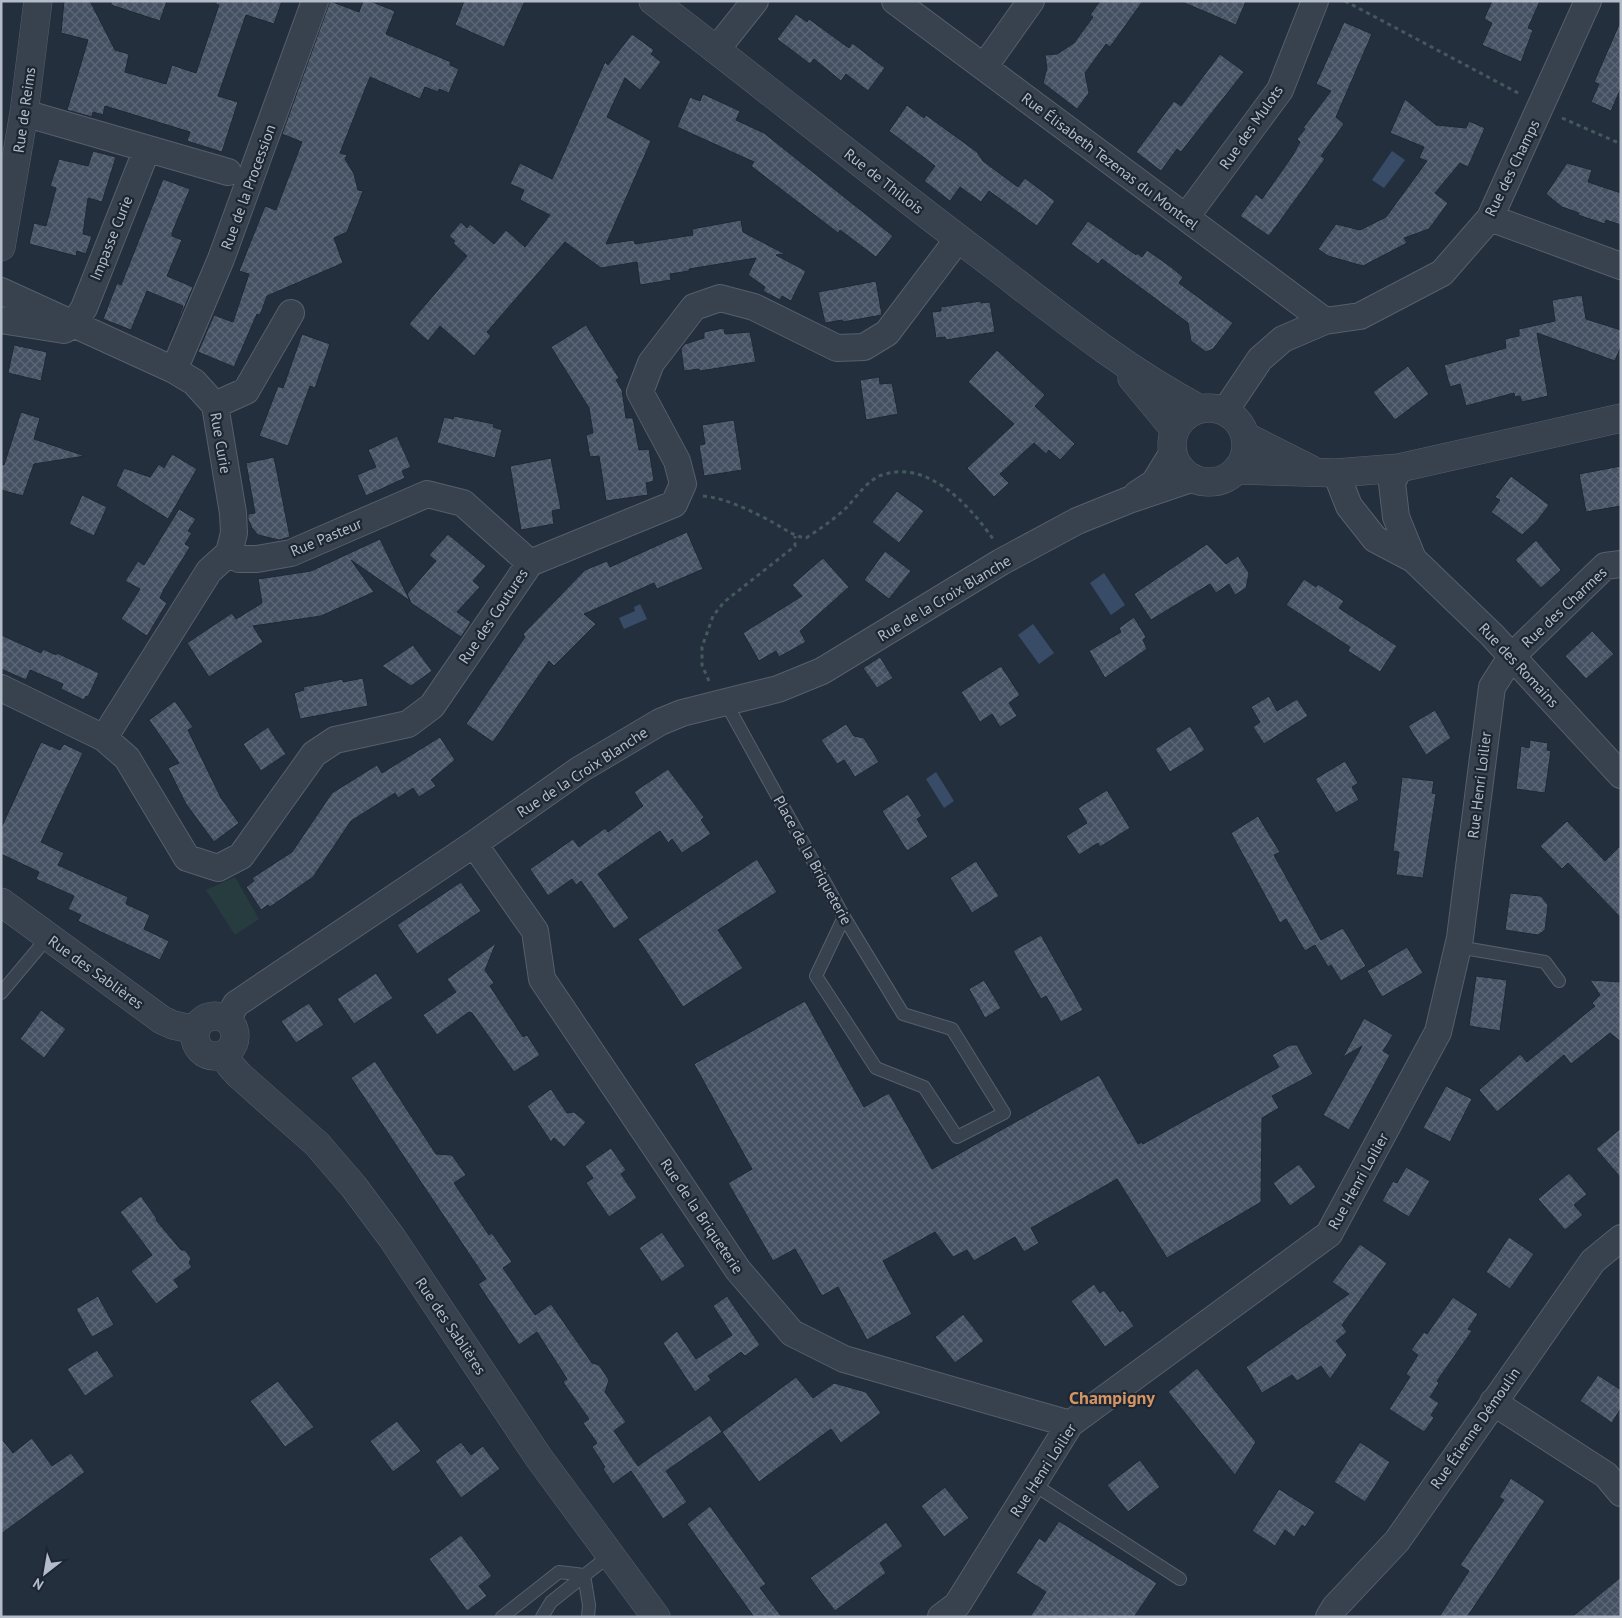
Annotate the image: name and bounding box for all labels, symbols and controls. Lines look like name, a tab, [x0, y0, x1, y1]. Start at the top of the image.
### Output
street label: Rue de Reims	[9, 66, 39, 154]
street label: Rue des Mulots	[1215, 81, 1287, 173]
street label: Rue Élisabeth Tezenas du Montcel	[1018, 88, 1203, 234]
street label: Rue des Champs	[1480, 117, 1544, 219]
street label: Rue de la Procession	[217, 122, 279, 252]
street label: Rue de Thillois	[841, 144, 927, 218]
street label: Impasse Curie	[85, 193, 137, 283]
street label: Rue Curie	[206, 411, 236, 475]
street label: Rue Pasteur	[287, 513, 365, 561]
street label: Rue de la Croix Blanche	[874, 551, 1014, 645]
street label: Rue des Charmes	[1517, 563, 1611, 651]
street label: Rue des Coutures	[454, 565, 532, 667]
street label: Rue des Romains	[1475, 619, 1563, 711]
street label: Rue de la Croix Blanche	[513, 723, 651, 821]
street label: Rue Henri Loilier	[1463, 730, 1495, 840]
street label: Place de la Briqueterie	[770, 792, 856, 928]
street label: Rue des Sablières	[45, 931, 147, 1013]
street label: Rue Henri Loilier	[1324, 1129, 1392, 1233]
street label: Rue de la Briqueterie	[656, 1155, 748, 1277]
street label: Rue des Sablières	[412, 1274, 490, 1378]
street label: Rue Étienne Démoulin	[1426, 1364, 1524, 1492]
district label: Champigny	[1069, 1386, 1155, 1409]
street label: Rue Henri Loilier	[1006, 1420, 1080, 1520]
north arrow	[20, 1548, 70, 1598]
text: N	[30, 1574, 47, 1594]

